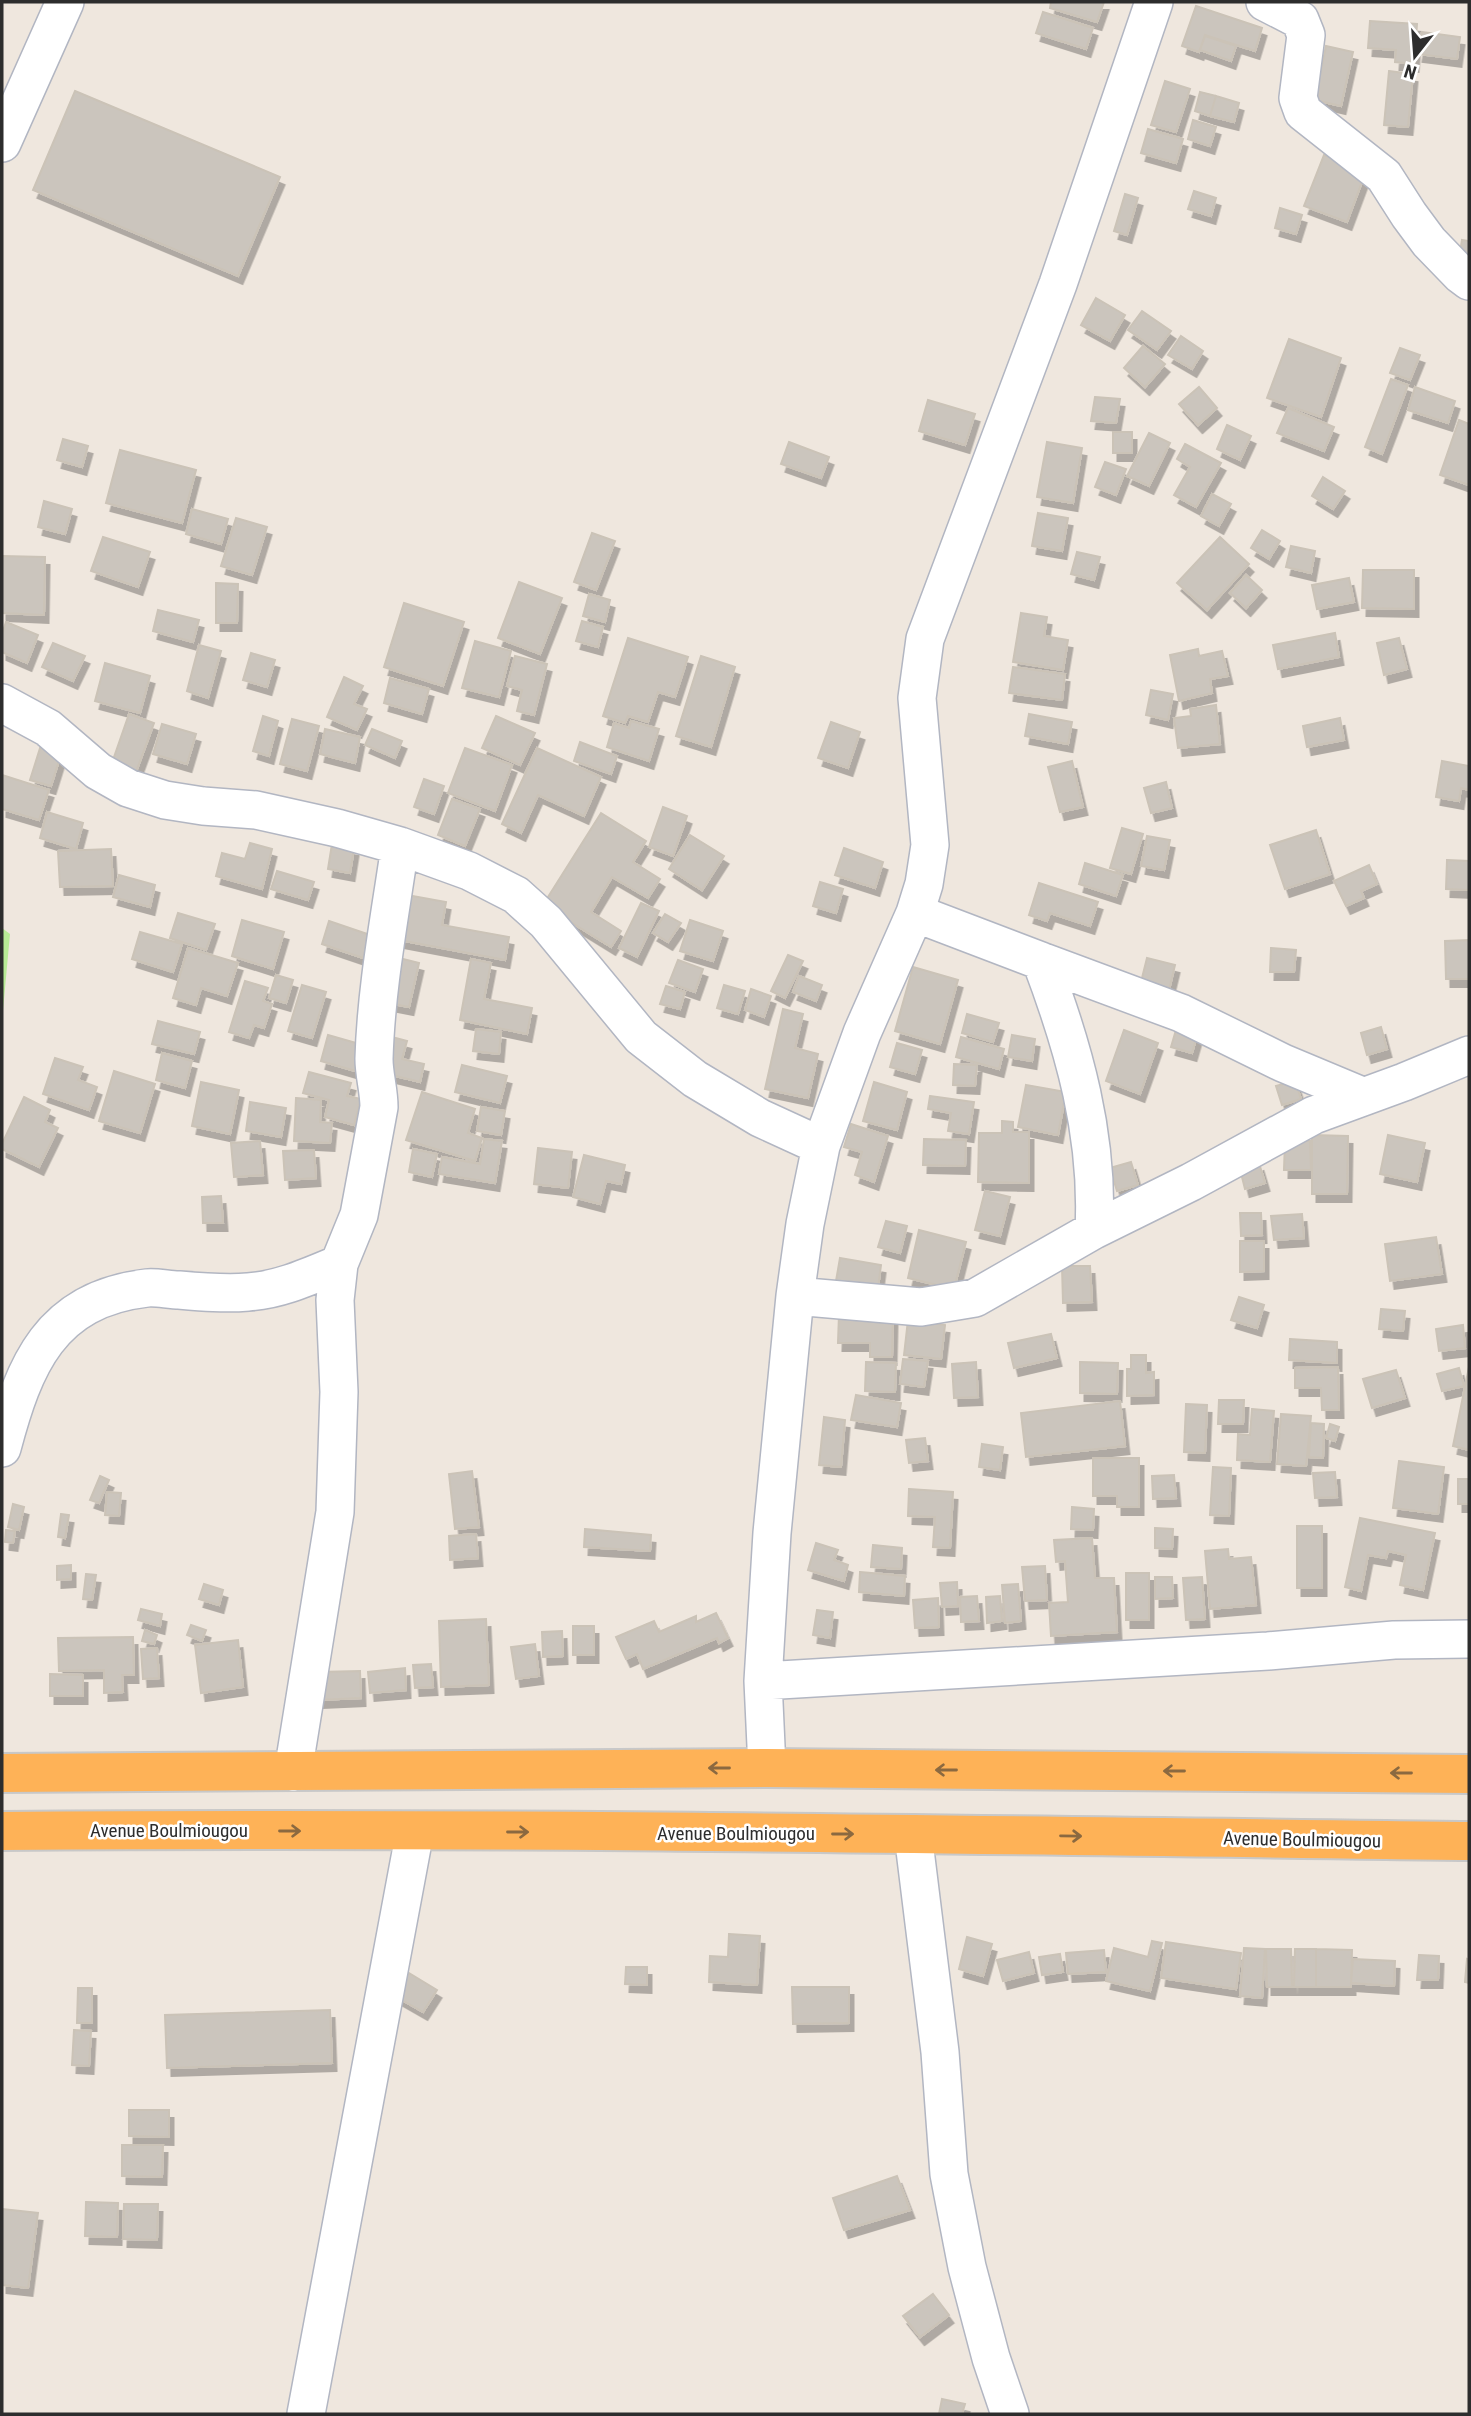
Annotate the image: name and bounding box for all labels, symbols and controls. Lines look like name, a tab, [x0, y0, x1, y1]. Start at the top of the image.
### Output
north arrow	[1380, 21, 1450, 91]
text: N	[1401, 59, 1419, 84]
one-way arrow	[707, 1762, 730, 1775]
one-way arrow	[935, 1763, 958, 1776]
one-way arrow	[1162, 1765, 1185, 1778]
one-way arrow	[1390, 1766, 1413, 1780]
street label: Avenue Boulmiougou	[90, 1819, 248, 1842]
street label: Avenue Boulmiougou	[657, 1822, 815, 1845]
one-way arrow	[279, 1824, 302, 1837]
one-way arrow	[506, 1825, 529, 1839]
one-way arrow	[832, 1827, 855, 1840]
street label: Avenue Boulmiougou	[1223, 1827, 1381, 1852]
one-way arrow	[1059, 1829, 1082, 1843]

